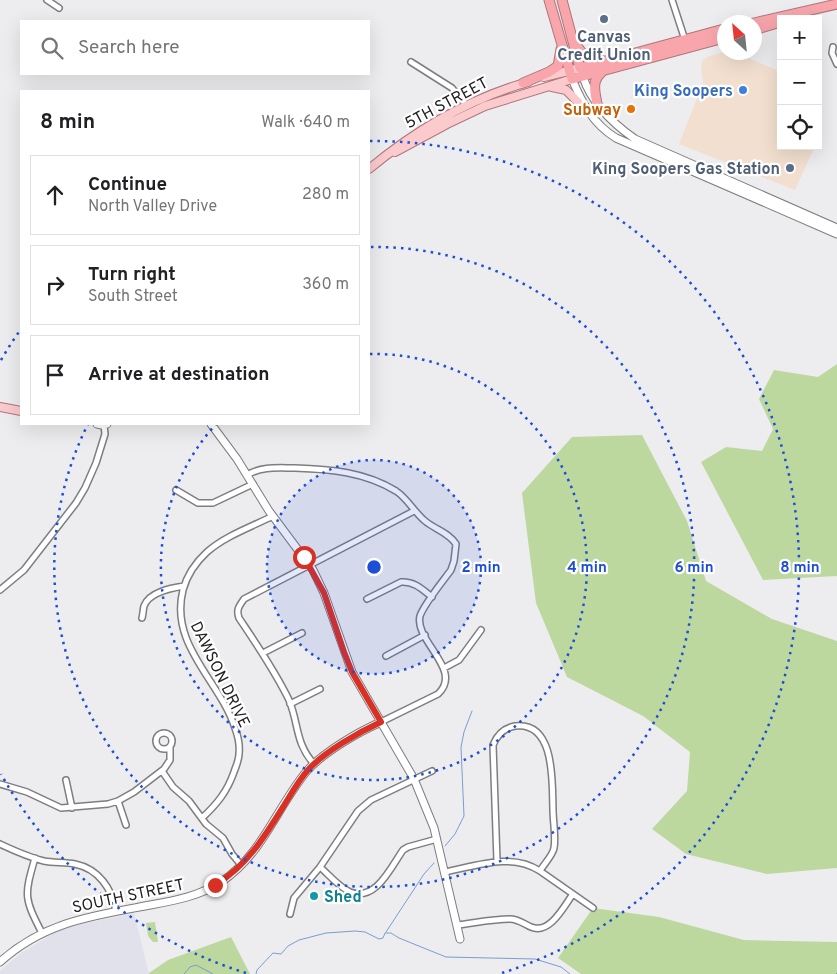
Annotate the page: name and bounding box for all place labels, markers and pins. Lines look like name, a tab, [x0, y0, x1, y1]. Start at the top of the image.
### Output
marker: Canvas Credit Union	[598, 13, 610, 25]
place label: Canvas Credit Union	[557, 28, 651, 66]
place label: King Soopers	[634, 82, 733, 102]
marker: King Soopers	[737, 84, 749, 96]
place label: Subway	[563, 101, 621, 121]
marker: Subway	[625, 103, 637, 115]
place label: King Soopers Gas Station	[592, 160, 780, 180]
marker: King Soopers Gas Station	[784, 162, 796, 174]
centre of rings	[365, 558, 383, 576]
place label: Shed	[324, 888, 362, 908]
marker: Shed	[308, 890, 320, 902]

